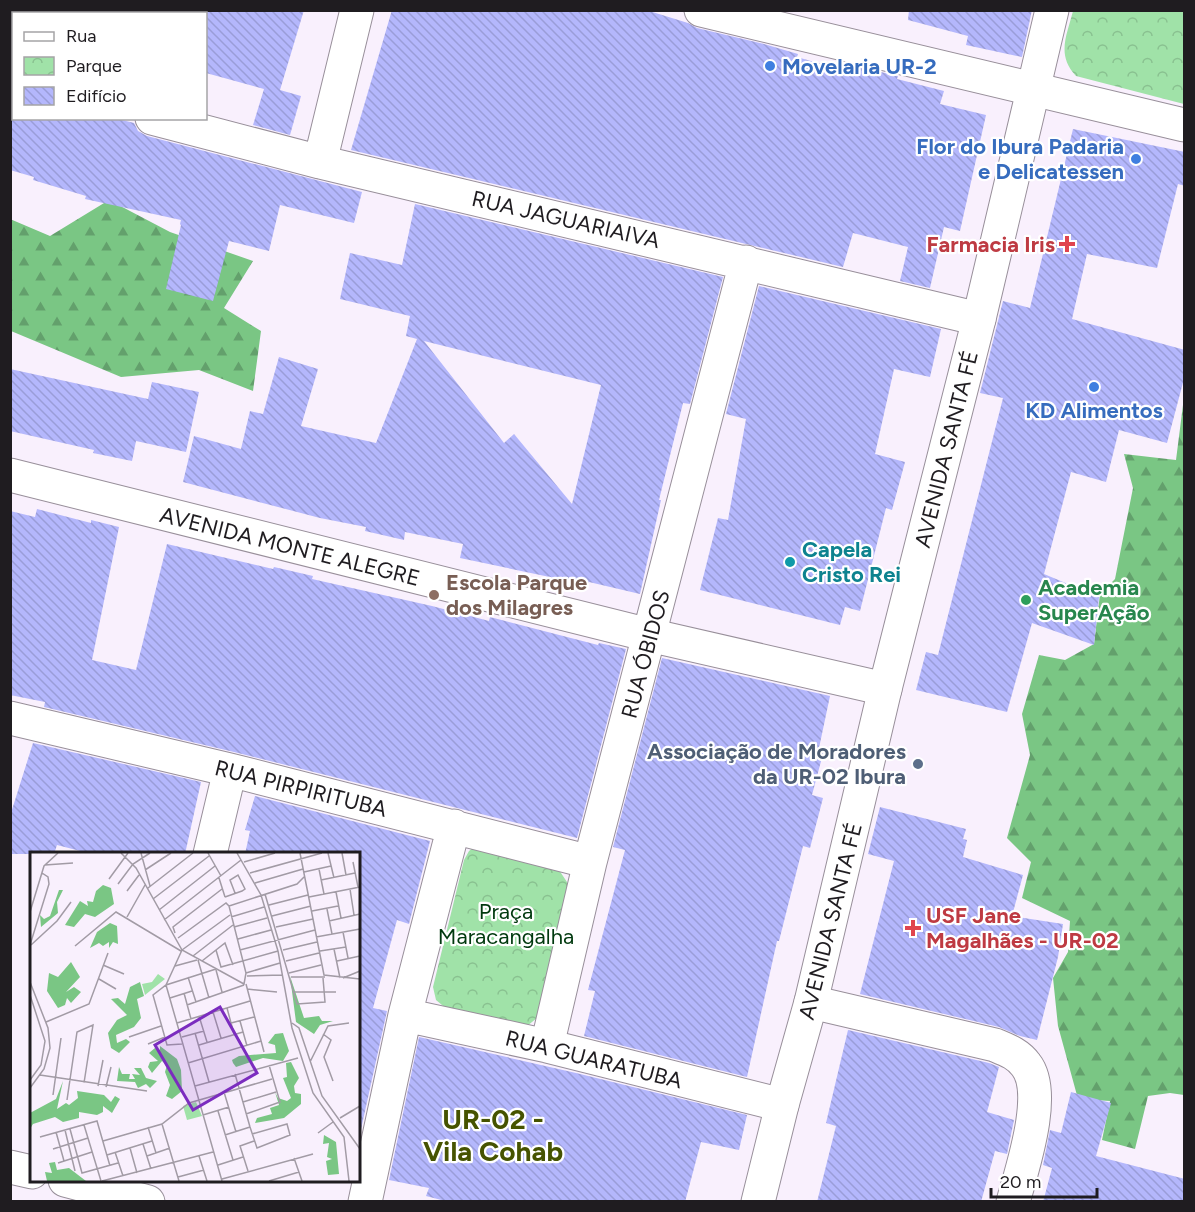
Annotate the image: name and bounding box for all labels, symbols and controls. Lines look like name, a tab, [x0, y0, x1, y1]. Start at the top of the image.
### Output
legend	[12, 12, 207, 120]
text: Rua	[66, 25, 97, 47]
place label: Movelaria UR-2	[782, 53, 937, 80]
text: Parque	[66, 55, 122, 77]
marker: Movelaria UR-2	[763, 59, 777, 73]
text: Edifício	[66, 85, 127, 107]
place label: Flor do Ibura Padaria e Delicatessen	[916, 133, 1124, 185]
marker: Flor do Ibura Padaria e Delicatessen	[1129, 152, 1143, 166]
street label: RUA JAGUARIAIVA	[469, 185, 663, 254]
place label: Farmacia Iris	[927, 231, 1055, 258]
marker: Farmacia Iris	[1060, 237, 1074, 251]
street label: AVENIDA SANTA FÉ	[909, 348, 984, 550]
marker: KD Alimentos	[1087, 380, 1101, 394]
place label: KD Alimentos	[1025, 397, 1163, 424]
street label: AVENIDA MONTE ALEGRE	[157, 501, 423, 592]
place label: Capela Cristo Rei	[802, 536, 901, 588]
marker: Capela Cristo Rei	[783, 555, 797, 569]
place label: Escola Parque dos Milagres	[446, 569, 587, 621]
place label: Academia SuperAção	[1038, 574, 1150, 626]
street label: RUA ÓBIDOS	[615, 587, 676, 721]
marker: Escola Parque dos Milagres	[427, 588, 441, 602]
marker: Academia SuperAção	[1019, 593, 1033, 607]
place label: Associação de Moradores da UR-02 Ibura	[647, 738, 906, 790]
street label: RUA PIRPIRITUBA	[212, 754, 390, 823]
marker: Associação de Moradores da UR-02 Ibura	[911, 757, 925, 771]
street label: AVENIDA SANTA FÉ	[793, 820, 868, 1022]
inset map	[30, 852, 360, 1182]
park label: Praça Maracangalha	[438, 898, 574, 950]
place label: USF Jane Magalhães - UR-02	[926, 902, 1119, 954]
marker: USF Jane Magalhães - UR-02	[904, 919, 922, 937]
street label: RUA GUARATUBA	[503, 1024, 685, 1095]
district label: UR-02 - Vila Cohab	[423, 1102, 563, 1168]
scale bar	[991, 1161, 1098, 1199]
text: 20 m	[1000, 1171, 1041, 1193]

